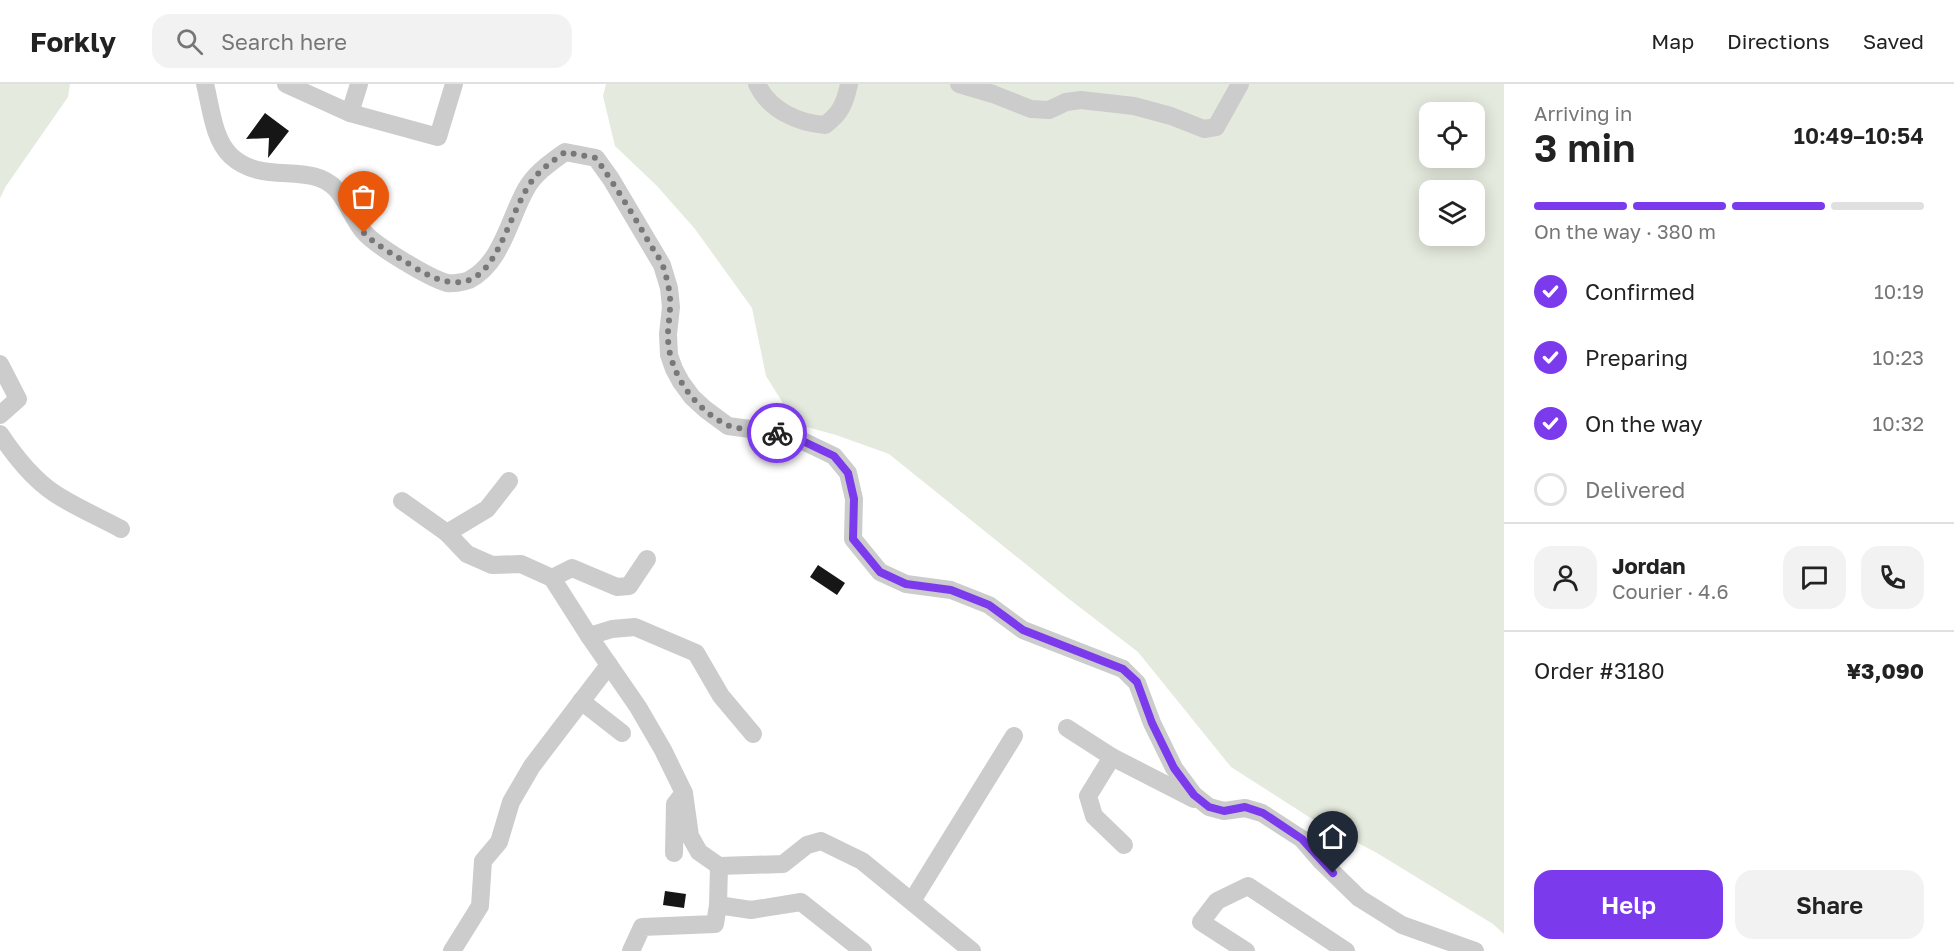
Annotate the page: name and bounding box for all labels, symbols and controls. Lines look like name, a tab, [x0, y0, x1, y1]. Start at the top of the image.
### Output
search box	[152, 14, 572, 68]
text: Forkly	[30, 25, 116, 58]
icon: search	[173, 25, 206, 58]
text: Search here	[221, 28, 347, 55]
text: Map	[1651, 28, 1694, 54]
text: Directions	[1727, 28, 1830, 54]
text: Saved	[1863, 28, 1924, 54]
text: Arriving in	[1534, 101, 1632, 125]
map controls	[1419, 102, 1485, 246]
button: locate	[1419, 102, 1485, 168]
text: 10:49–10:54	[1794, 122, 1924, 149]
text: 3 min	[1534, 124, 1636, 171]
pin	[338, 171, 389, 233]
icon: bag	[347, 180, 380, 213]
button: layers	[1419, 180, 1485, 246]
text: On the way · 380 m	[1534, 219, 1716, 243]
icon: check	[1534, 275, 1567, 308]
text: Confirmed	[1585, 278, 1695, 305]
text: 10:19	[1874, 279, 1924, 303]
icon: check	[1534, 341, 1567, 374]
text: Preparing	[1585, 344, 1688, 371]
text: 10:23	[1873, 345, 1924, 369]
courier	[747, 403, 807, 463]
icon: check	[1534, 407, 1567, 440]
text: On the way	[1585, 410, 1703, 437]
text: 10:32	[1873, 411, 1924, 435]
icon: bike	[761, 417, 794, 450]
text: Delivered	[1585, 476, 1685, 503]
button: person	[1534, 546, 1597, 609]
button: chat	[1783, 546, 1846, 609]
button: phone	[1861, 546, 1924, 609]
text: Jordan	[1612, 552, 1686, 579]
text: Courier · 4.6	[1612, 579, 1729, 603]
text: Order #3180	[1534, 657, 1665, 684]
text: ¥3,090	[1846, 657, 1924, 684]
pin	[1307, 811, 1358, 873]
icon: home	[1316, 820, 1349, 853]
button: Help	[1534, 870, 1723, 939]
button: Share	[1735, 870, 1924, 939]

